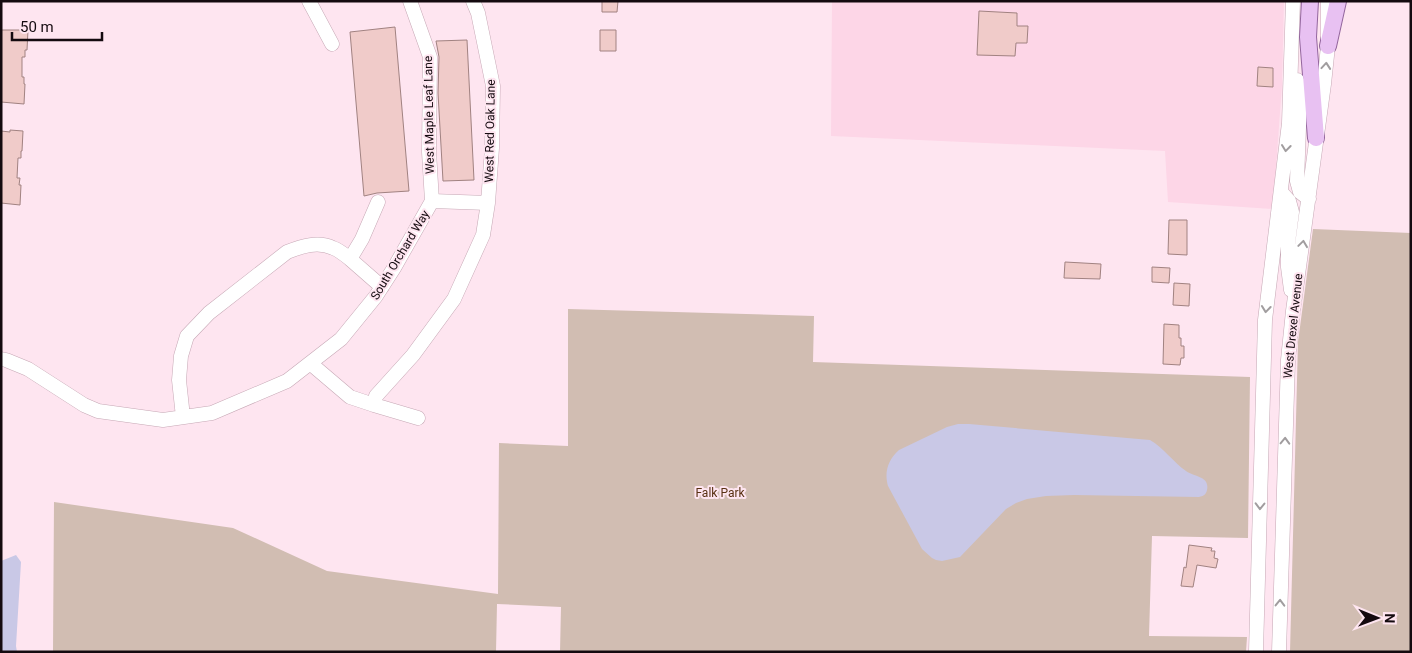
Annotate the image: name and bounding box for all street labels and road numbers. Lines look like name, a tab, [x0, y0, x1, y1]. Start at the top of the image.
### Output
street label: West Maple Leaf Lane	[421, 56, 437, 174]
street label: West Red Oak Lane	[482, 79, 498, 183]
street label: South Orchard Way	[368, 207, 432, 302]
street label: West Drexel Avenue	[1281, 273, 1305, 379]

